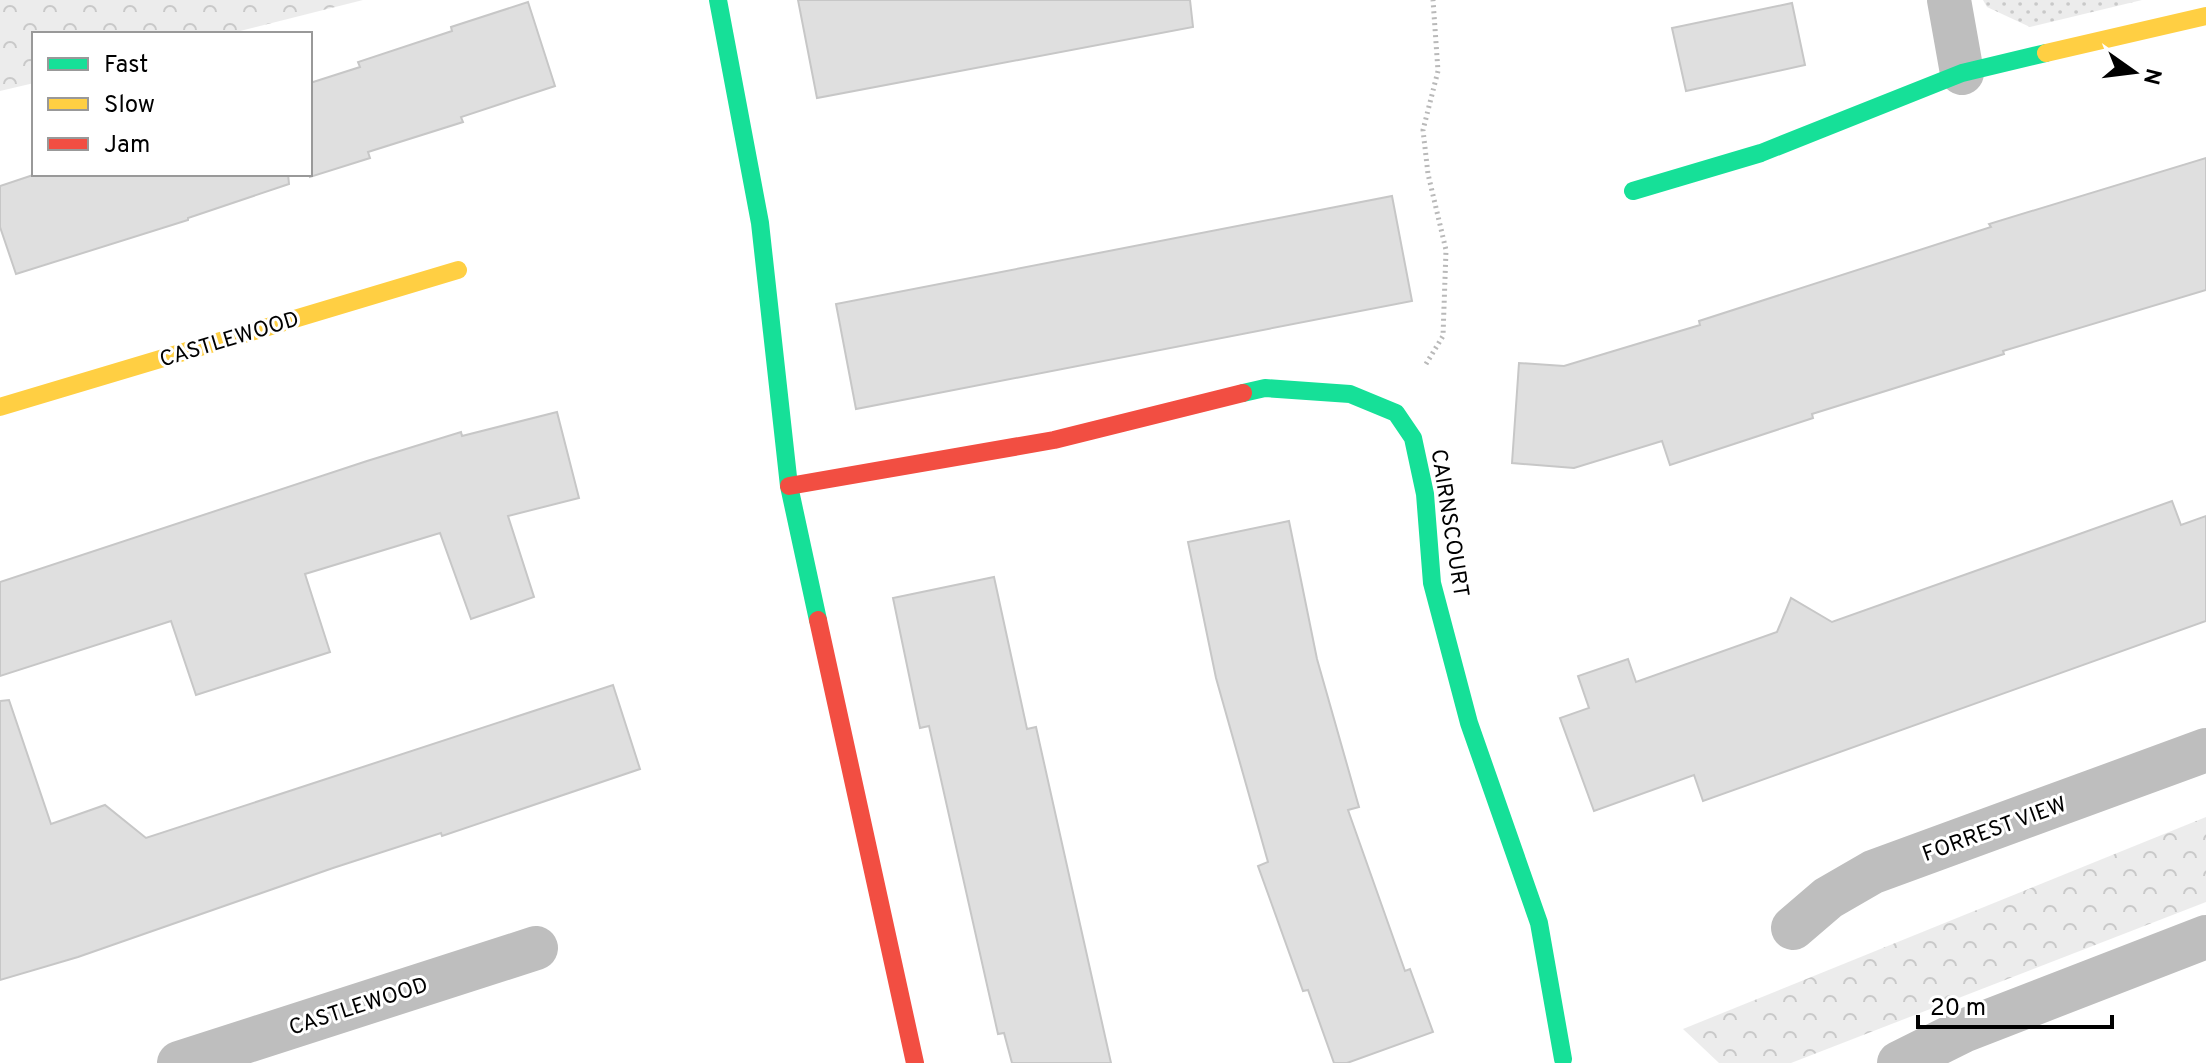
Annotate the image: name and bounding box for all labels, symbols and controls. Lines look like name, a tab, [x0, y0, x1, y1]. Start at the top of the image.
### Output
legend	[32, 32, 312, 176]
north arrow	[2094, 32, 2174, 112]
text: Fast	[104, 51, 148, 81]
text: N	[2136, 65, 2166, 87]
text: Slow	[104, 91, 155, 121]
text: Jam	[104, 131, 150, 161]
street label: CASTLEWOOD	[157, 306, 303, 374]
street label: CAIRNSCOURT	[1423, 447, 1474, 600]
street label: FORREST VIEW	[1919, 792, 2071, 869]
street label: CASTLEWOOD	[286, 972, 432, 1043]
scale bar	[1918, 979, 2112, 1029]
text: 20 m	[1930, 994, 1986, 1024]

